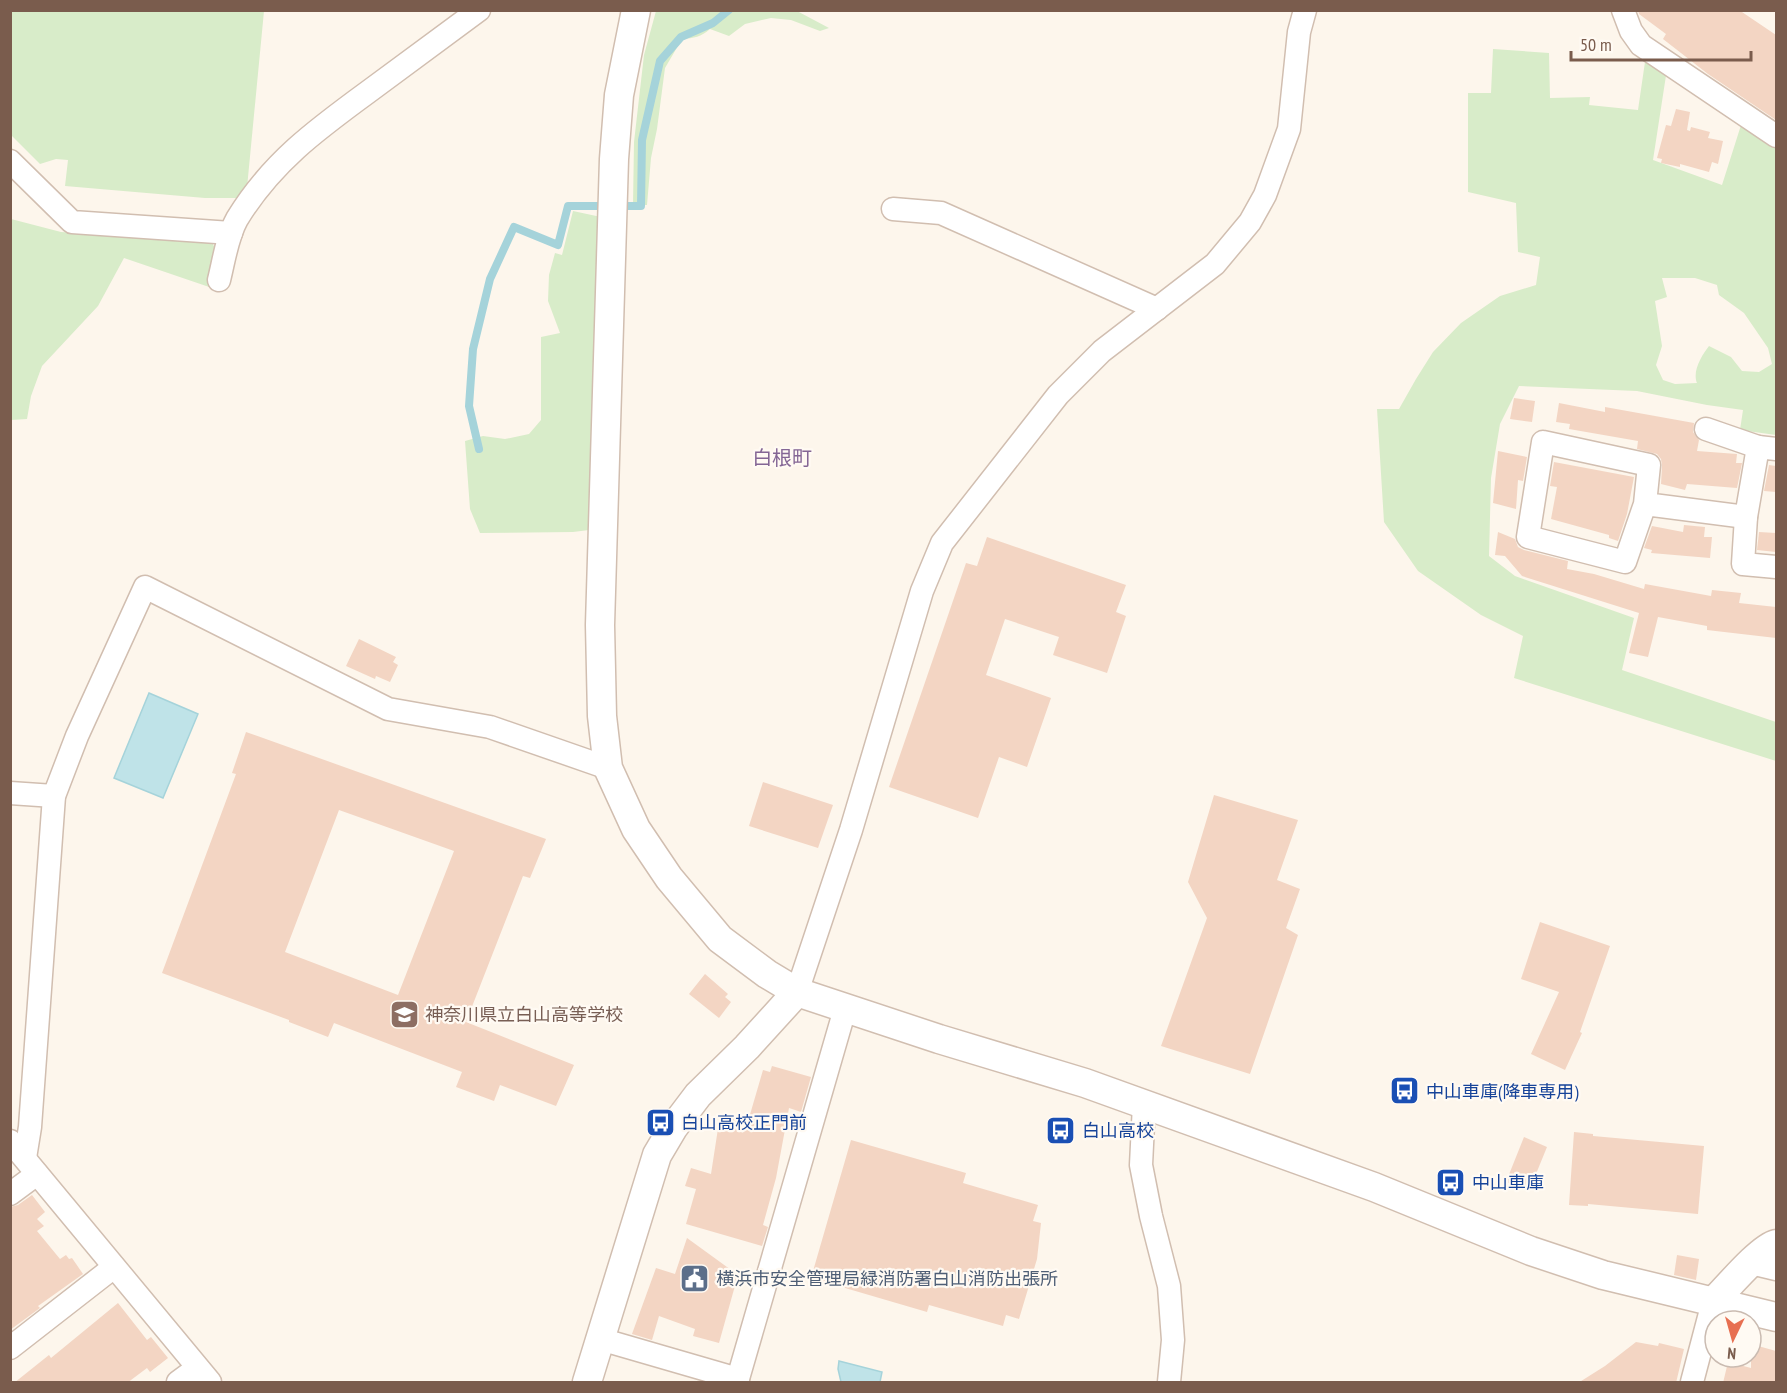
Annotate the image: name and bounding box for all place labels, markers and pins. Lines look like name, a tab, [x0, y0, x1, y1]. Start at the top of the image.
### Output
school or university icon: 神奈川県立白山高等学校	[388, 998, 420, 1030]
place label: 神奈川県立白山高等学校	[425, 1003, 623, 1026]
bus stop icon: 中山車庫(降車専用)	[1389, 1075, 1421, 1107]
place label: 中山車庫(降車専用)	[1426, 1080, 1579, 1103]
bus stop icon: 白山高校正門前	[644, 1106, 676, 1138]
place label: 白山高校正門前	[681, 1111, 807, 1134]
bus stop icon: 白山高校	[1045, 1114, 1077, 1146]
place label: 白山高校	[1082, 1119, 1154, 1142]
bus stop icon: 中山車庫	[1435, 1166, 1467, 1198]
place label: 中山車庫	[1472, 1171, 1544, 1194]
public building icon: 横浜市安全管理局緑消防署白山消防出張所	[679, 1262, 711, 1294]
place label: 横浜市安全管理局緑消防署白山消防出張所	[716, 1267, 1058, 1290]

